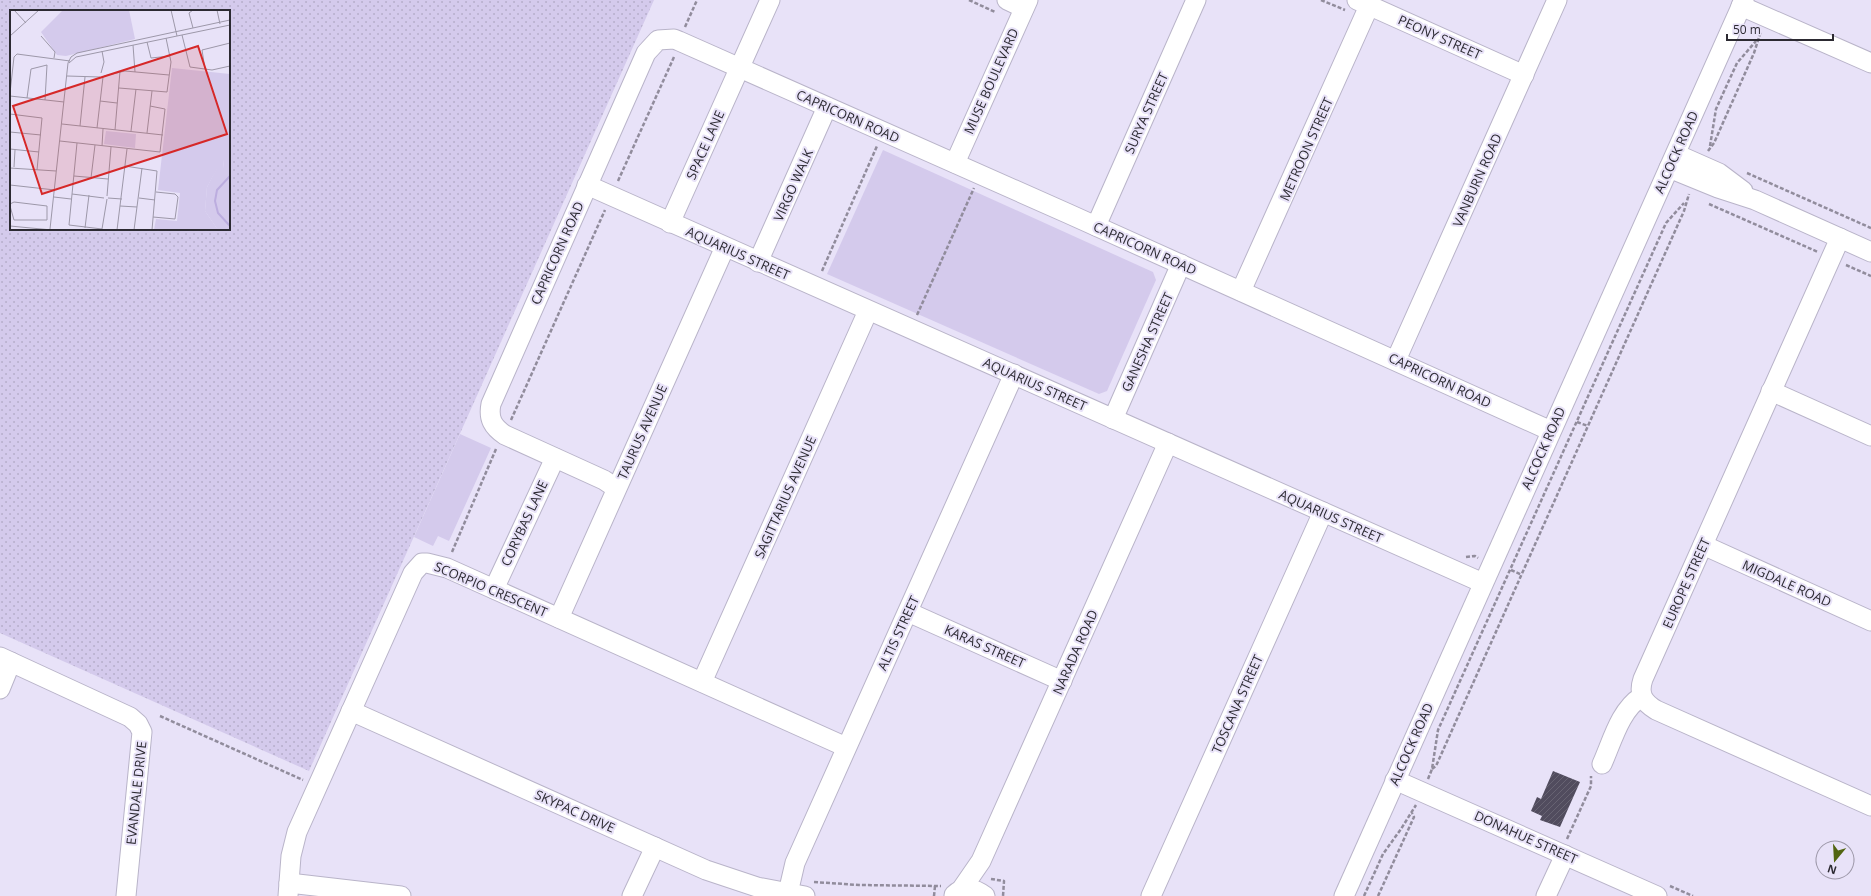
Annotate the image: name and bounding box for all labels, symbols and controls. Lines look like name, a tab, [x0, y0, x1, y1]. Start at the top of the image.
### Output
inset map	[10, 10, 230, 230]
street label: PEONY STREET	[1395, 11, 1485, 64]
scale bar	[1727, 16, 1833, 42]
text: 50 m	[1733, 21, 1761, 38]
street label: MUSE BOULEVARD	[960, 25, 1022, 137]
street label: SURYA STREET	[1120, 69, 1172, 157]
street label: CAPRICORN ROAD	[794, 85, 902, 147]
street label: METROON STREET	[1275, 94, 1337, 204]
street label: SPACE LANE	[682, 108, 728, 182]
street label: ALCOCK ROAD	[1650, 108, 1702, 196]
street label: VANBURN ROAD	[1448, 130, 1506, 230]
street label: VIRGO WALK	[769, 146, 817, 224]
street label: CAPRICORN ROAD	[526, 199, 588, 307]
street label: CAPRICORN ROAD	[1091, 217, 1199, 279]
street label: AQUARIUS STREET	[683, 222, 793, 284]
street label: GANESHA STREET	[1117, 289, 1177, 394]
street label: CAPRICORN ROAD	[1386, 348, 1494, 412]
street label: AQUARIUS STREET	[980, 353, 1090, 415]
street label: TAURUS AVENUE	[613, 381, 671, 483]
street label: ALCOCK ROAD	[1517, 404, 1569, 492]
street label: SAGITTARIUS AVENUE	[750, 433, 820, 561]
street label: CORYBAS LANE	[496, 477, 552, 569]
street label: AQUARIUS STREET	[1276, 485, 1386, 547]
street label: EUROPE STREET	[1658, 534, 1714, 631]
street label: MIGDALE ROAD	[1740, 555, 1834, 611]
street label: SCORPIO CRESCENT	[432, 557, 551, 621]
street label: ALTIS STREET	[873, 592, 923, 673]
street label: NARADA ROAD	[1048, 607, 1102, 697]
street label: KARAS STREET	[942, 620, 1029, 672]
street label: TOSCANA STREET	[1207, 651, 1267, 756]
street label: ALCOCK ROAD	[1385, 700, 1437, 788]
street label: EVANDALE DRIVE	[122, 740, 150, 846]
street label: SKYPAC DRIVE	[532, 785, 618, 837]
street label: DONAHUE STREET	[1472, 806, 1581, 868]
north arrow	[1815, 840, 1855, 880]
text: N	[1825, 861, 1838, 879]

